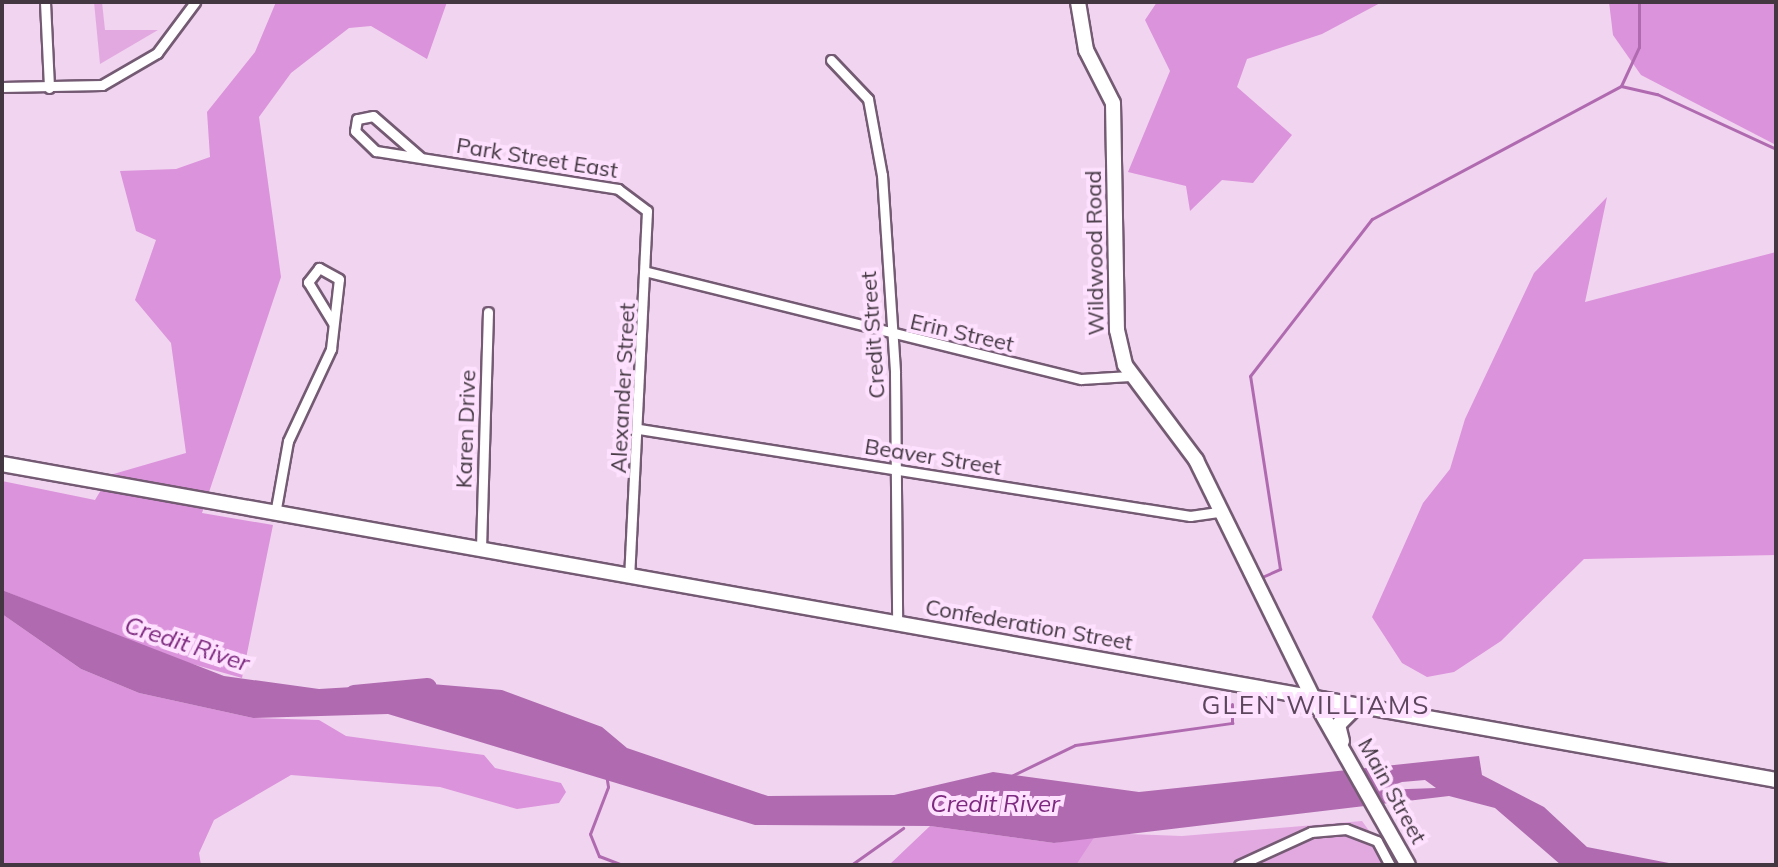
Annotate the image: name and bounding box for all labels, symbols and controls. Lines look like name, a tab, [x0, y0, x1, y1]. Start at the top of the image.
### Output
street label: Park Street East	[454, 132, 620, 184]
street label: Wildwood Road	[1080, 170, 1110, 336]
street label: Credit Street	[855, 270, 891, 400]
street label: Alexander Street	[605, 302, 641, 474]
street label: Erin Street	[908, 308, 1016, 358]
street label: Karen Drive	[451, 369, 481, 489]
street label: Beaver Street	[863, 433, 1003, 481]
street label: Confederation Street	[923, 594, 1135, 656]
water label: Credit River	[121, 610, 253, 678]
district label: GLEN WILLIAMS	[1201, 689, 1431, 721]
street label: Main Street	[1352, 734, 1432, 848]
water label: Credit River	[930, 790, 1060, 818]

